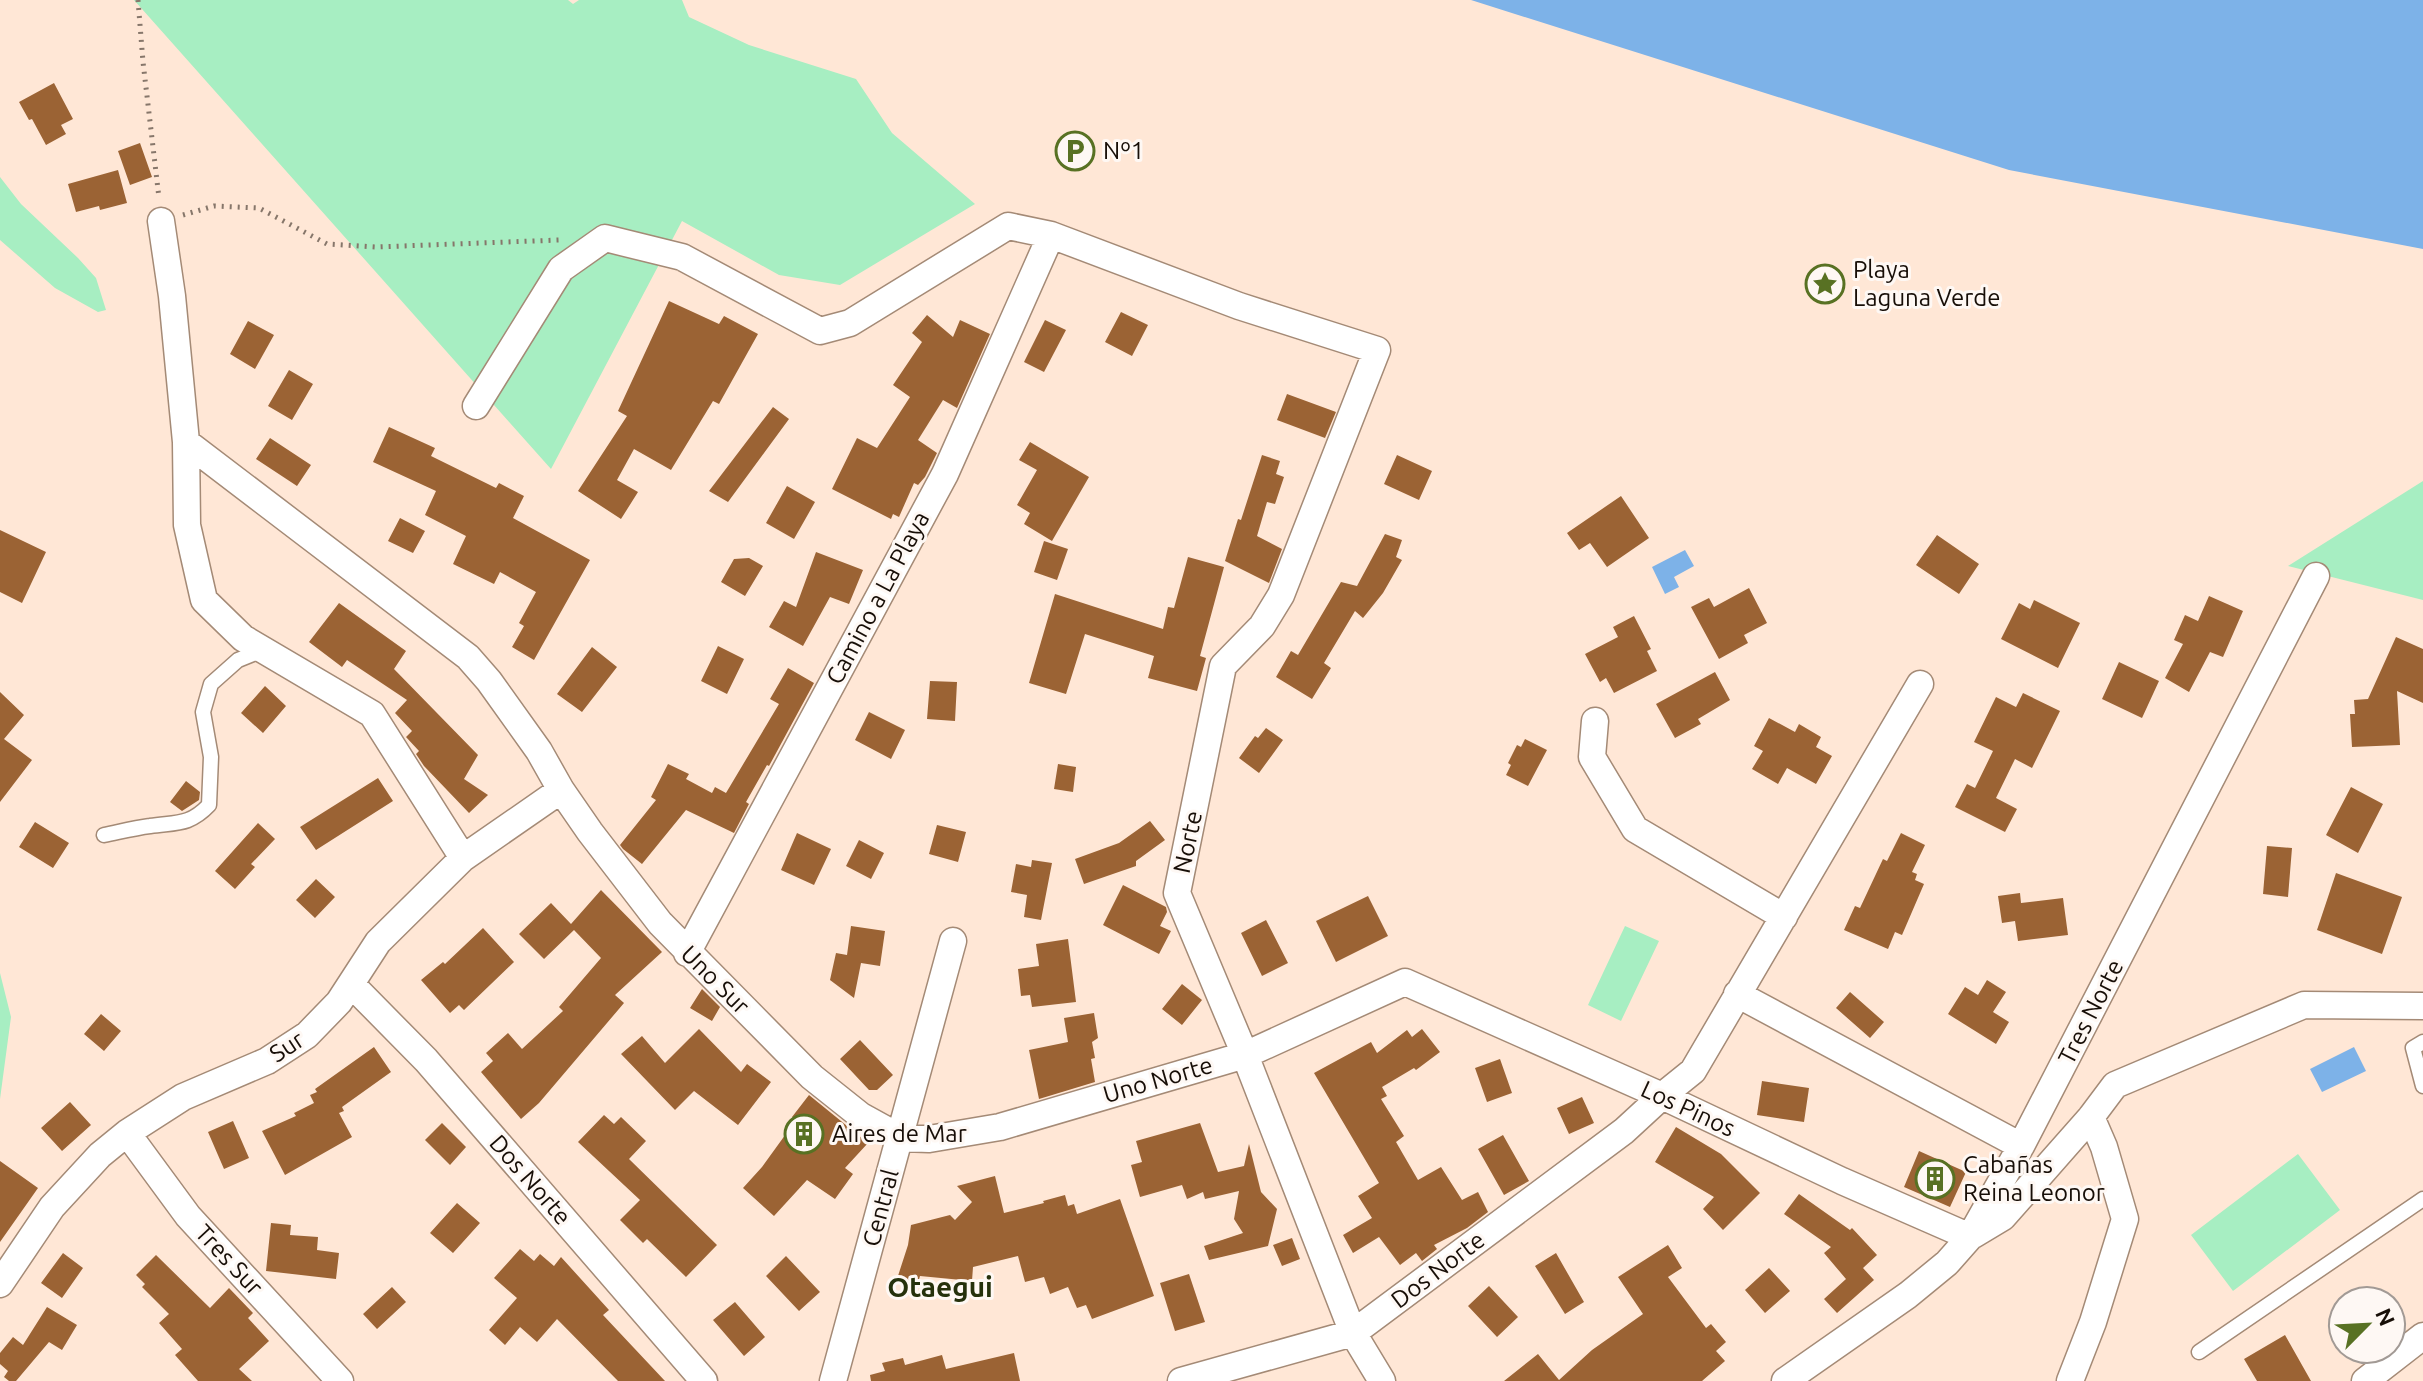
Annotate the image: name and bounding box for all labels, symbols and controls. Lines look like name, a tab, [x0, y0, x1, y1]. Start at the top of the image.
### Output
parking icon: Nº1	[1054, 130, 1096, 172]
place label: Nº1	[1103, 137, 1144, 164]
place label: Playa Laguna Verde	[1853, 256, 2001, 311]
place icon: Playa Laguna Verde	[1804, 263, 1846, 305]
street label: Camino a La Playa	[821, 507, 934, 689]
street label: Norte	[1168, 808, 1207, 875]
street label: Uno Sur	[676, 940, 755, 1019]
street label: Tres Norte	[2053, 955, 2128, 1069]
street label: Sur	[265, 1026, 309, 1068]
street label: Uno Norte	[1100, 1051, 1216, 1108]
street label: Los Pinos	[1637, 1075, 1739, 1142]
building icon: Aires de Mar	[783, 1113, 825, 1155]
place label: Aires de Mar	[832, 1120, 967, 1147]
street label: Dos Norte	[484, 1129, 577, 1230]
place label: Cabañas Reina Leonor	[1963, 1151, 2105, 1206]
building icon: Cabañas Reina Leonor	[1914, 1158, 1956, 1200]
street label: Central	[857, 1166, 904, 1249]
street label: Tres Sur	[190, 1219, 269, 1300]
street label: Dos Norte	[1386, 1226, 1490, 1313]
district label: Otaegui	[887, 1271, 993, 1302]
north arrow	[2327, 1285, 2407, 1365]
text: N	[2371, 1304, 2400, 1329]

